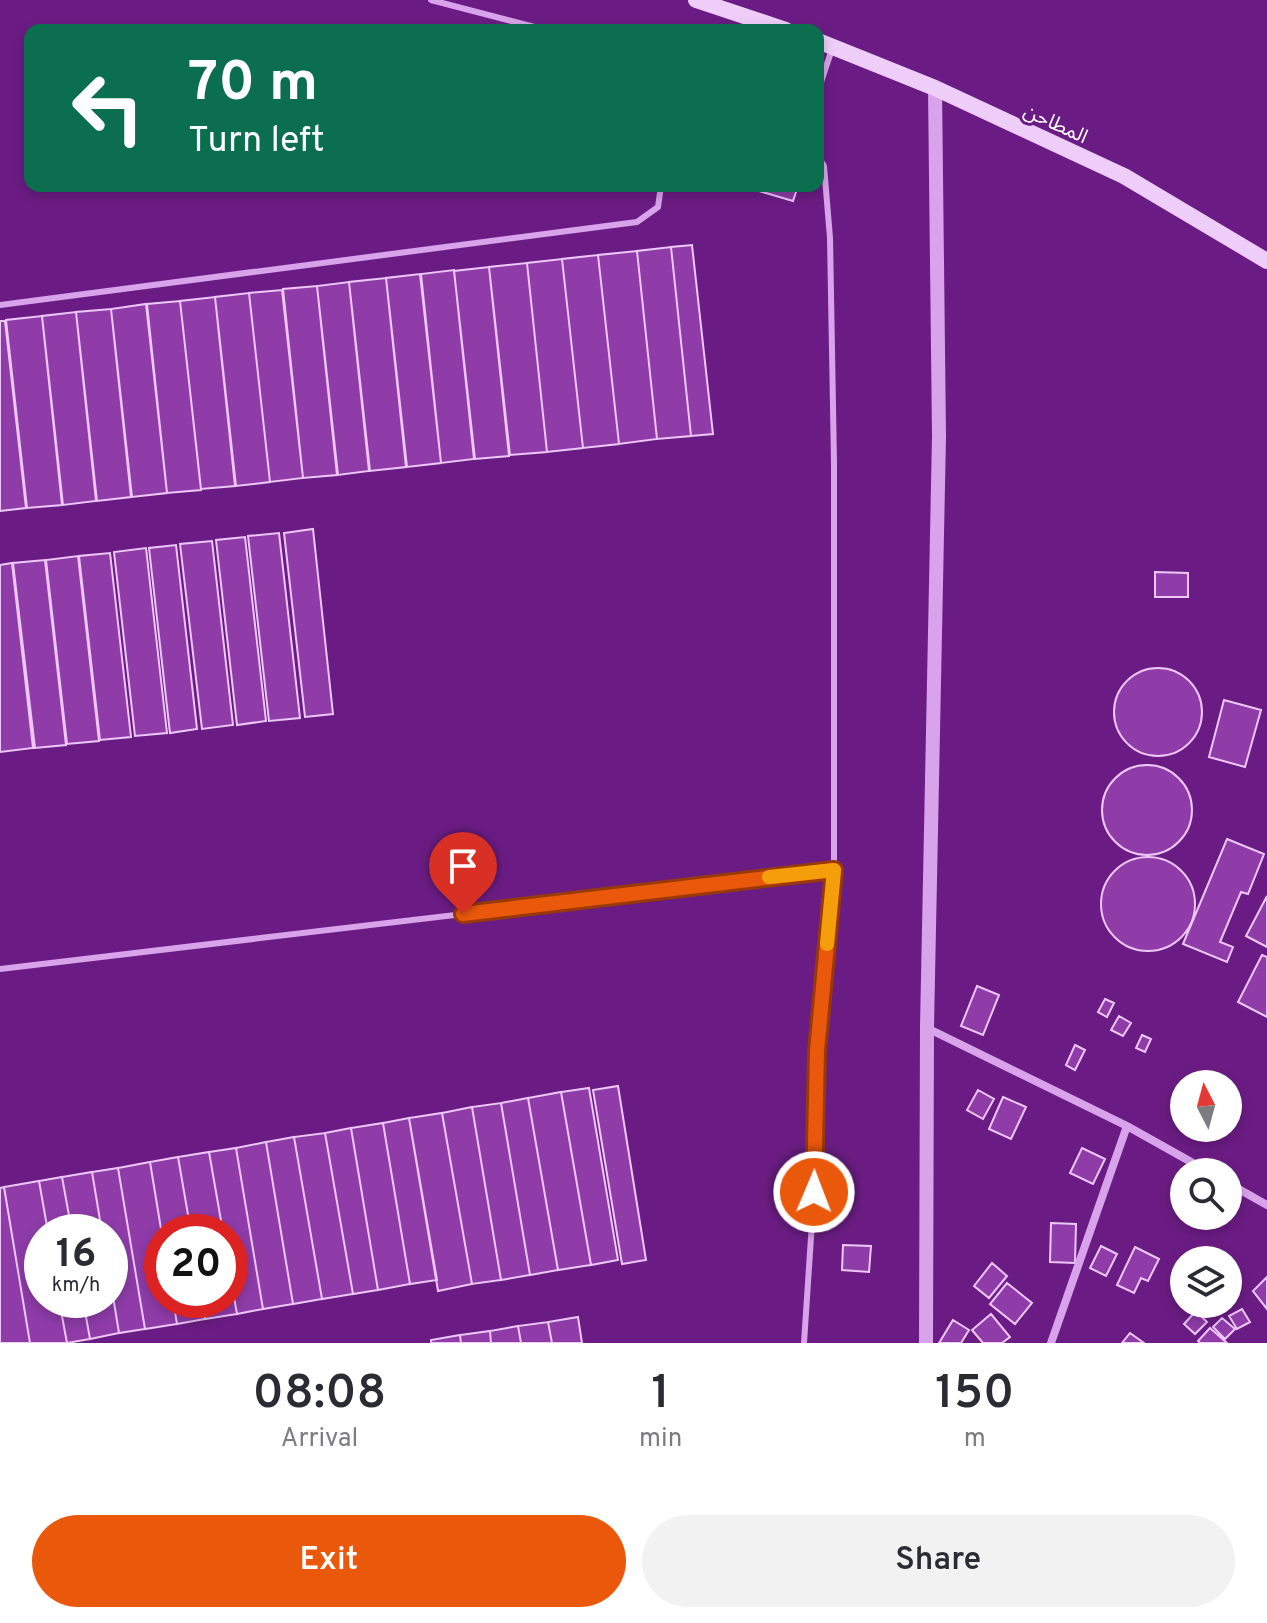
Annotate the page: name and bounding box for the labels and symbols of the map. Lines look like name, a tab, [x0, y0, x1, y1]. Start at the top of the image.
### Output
street label: المطاحن	[1019, 99, 1091, 151]
pin	[429, 832, 497, 914]
north arrow	[1170, 1070, 1242, 1142]
position arrow	[772, 1150, 856, 1234]
speed limit sign: 20	[144, 1214, 248, 1318]

